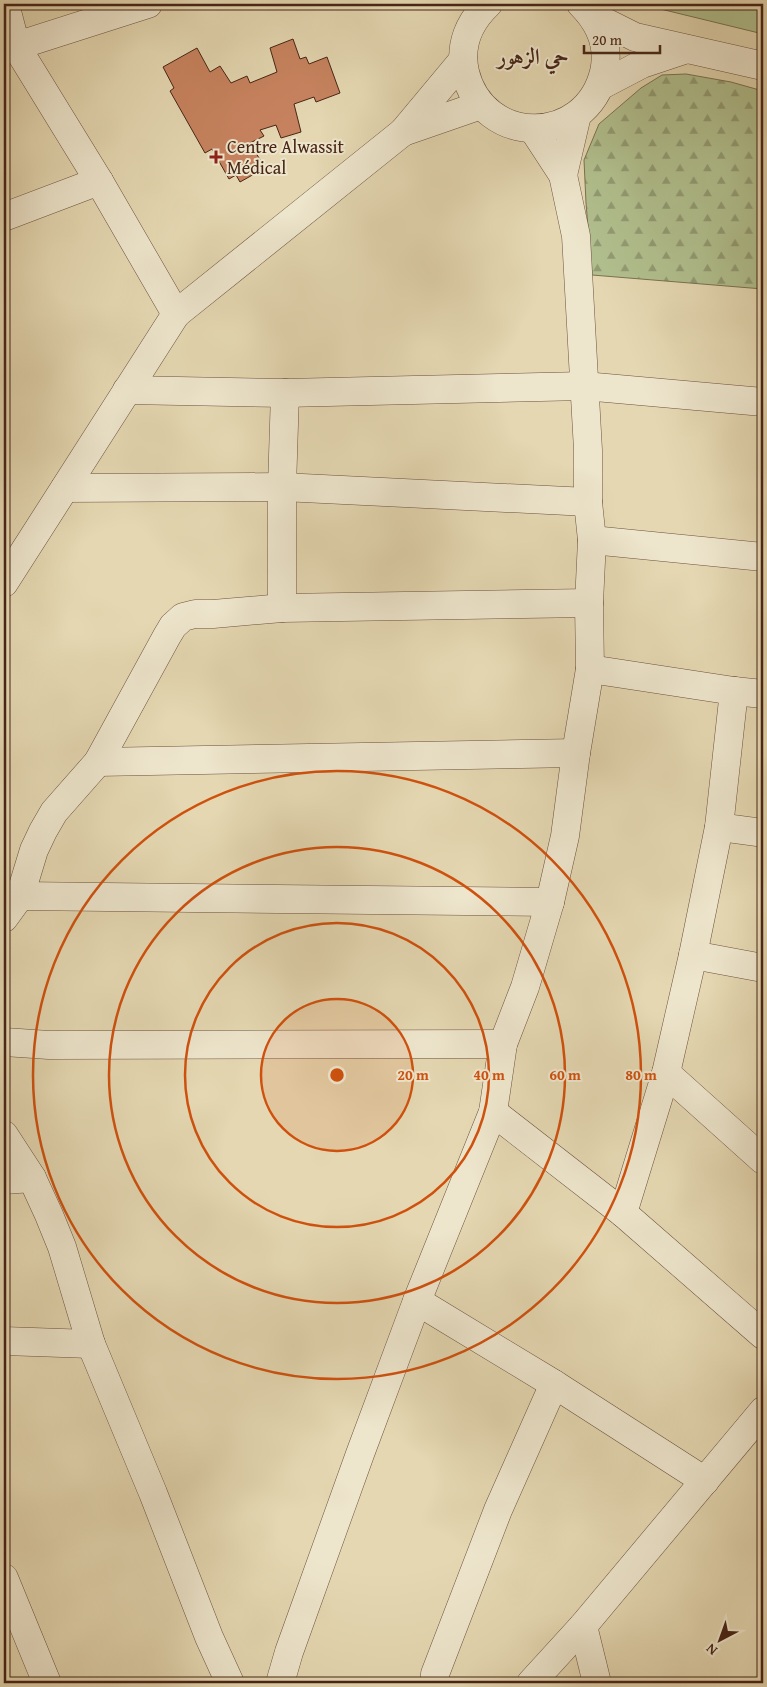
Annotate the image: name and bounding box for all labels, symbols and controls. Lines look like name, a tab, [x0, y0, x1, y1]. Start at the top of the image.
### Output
scale bar	[584, 22, 661, 54]
text: 20 m	[592, 29, 623, 50]
district label: حي الزهور	[494, 40, 569, 75]
place label: Centre Alwassit Médical	[227, 133, 345, 181]
marker: Centre Alwassit Médical	[209, 150, 223, 164]
text: 20 m	[397, 1064, 429, 1085]
text: 40 m	[473, 1064, 505, 1085]
text: 60 m	[549, 1064, 581, 1085]
text: 80 m	[625, 1064, 657, 1085]
centre of rings	[328, 1066, 346, 1084]
north arrow	[694, 1614, 744, 1664]
text: N	[701, 1639, 722, 1660]

